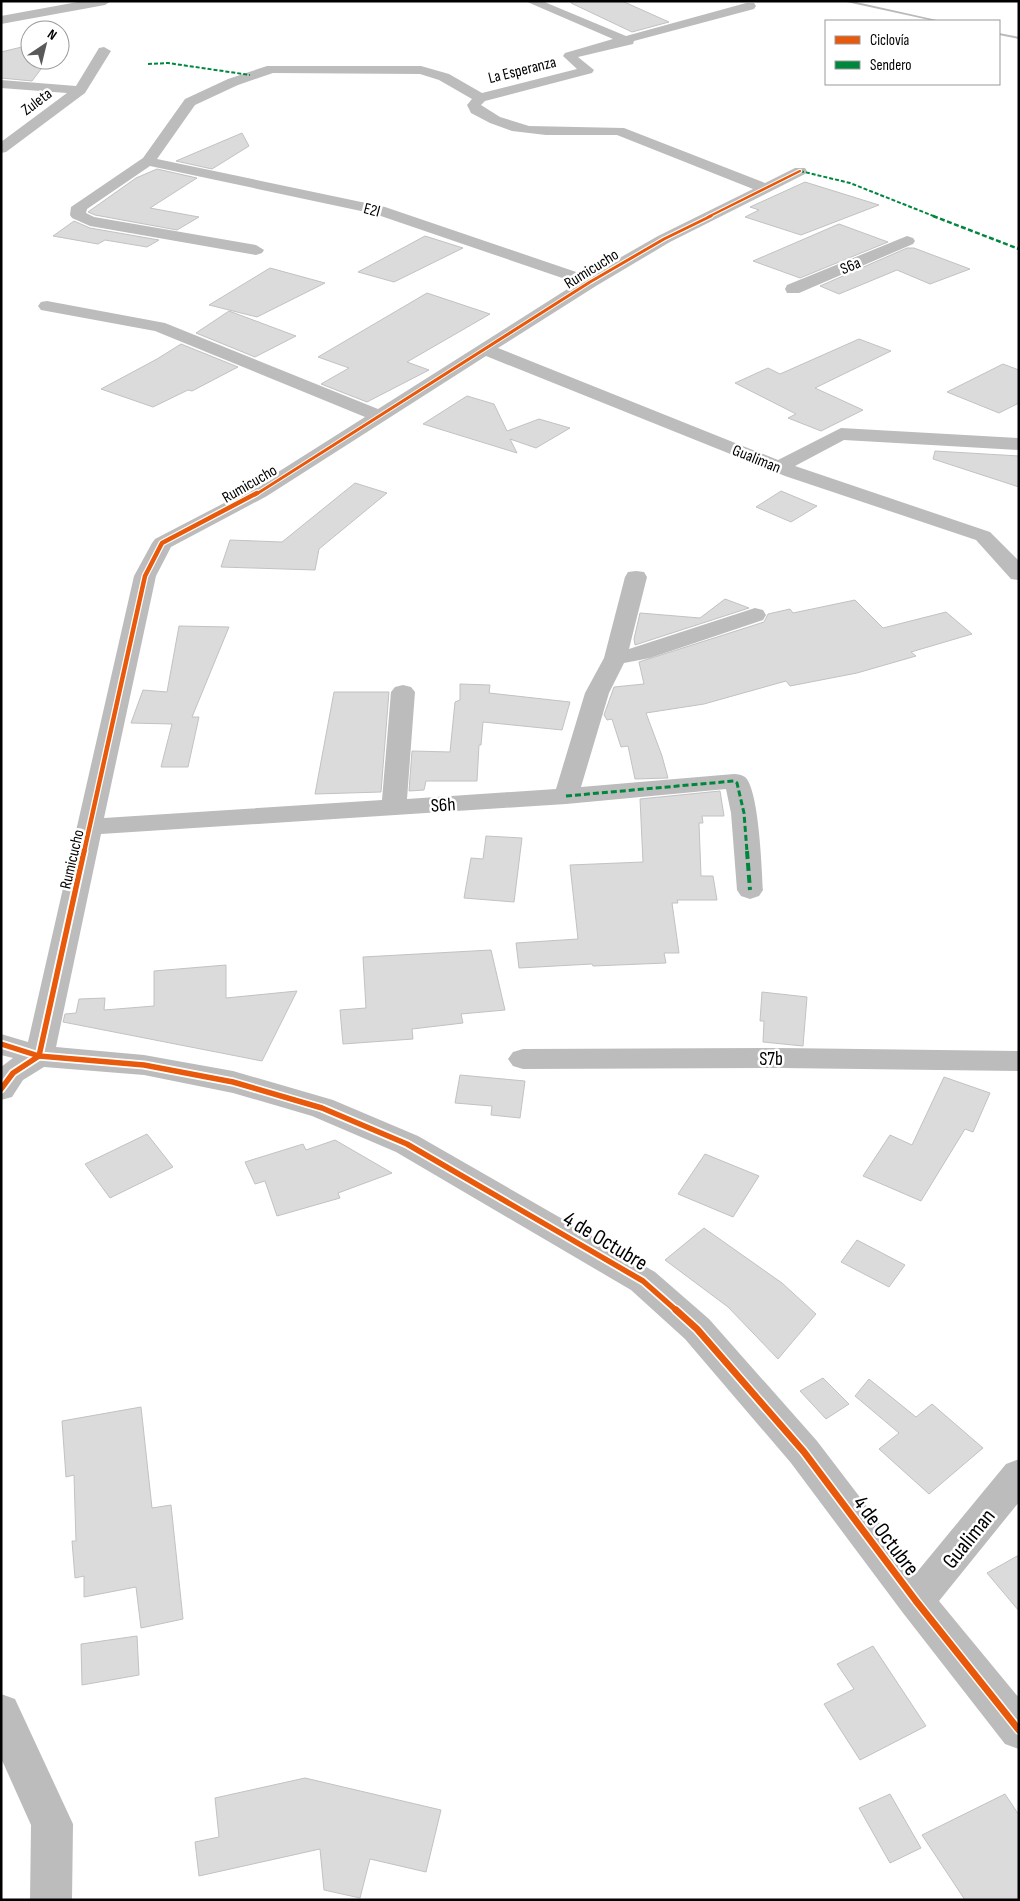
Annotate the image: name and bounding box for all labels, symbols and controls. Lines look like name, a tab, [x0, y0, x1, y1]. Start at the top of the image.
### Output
north arrow	[20, 20, 70, 70]
legend	[825, 20, 1000, 85]
text: N	[44, 26, 60, 44]
text: Ciclovía	[870, 31, 910, 50]
street label: La Esperanza	[486, 53, 558, 88]
text: Sendero	[870, 56, 911, 75]
street label: Zuleta	[18, 85, 56, 120]
street label: E2l	[361, 199, 382, 222]
street label: Rumicucho	[561, 245, 622, 293]
street label: S6a	[838, 254, 864, 279]
street label: Gualiman	[729, 441, 783, 478]
street label: Rumicucho	[219, 461, 281, 508]
street label: S6h	[430, 793, 456, 818]
street label: Rumicucho	[56, 828, 89, 891]
street label: S7b	[759, 1048, 783, 1071]
street label: 4 de Octubre	[558, 1206, 652, 1277]
street label: 4 de Octubre	[847, 1490, 925, 1581]
street label: Gualiman	[937, 1503, 1001, 1574]

